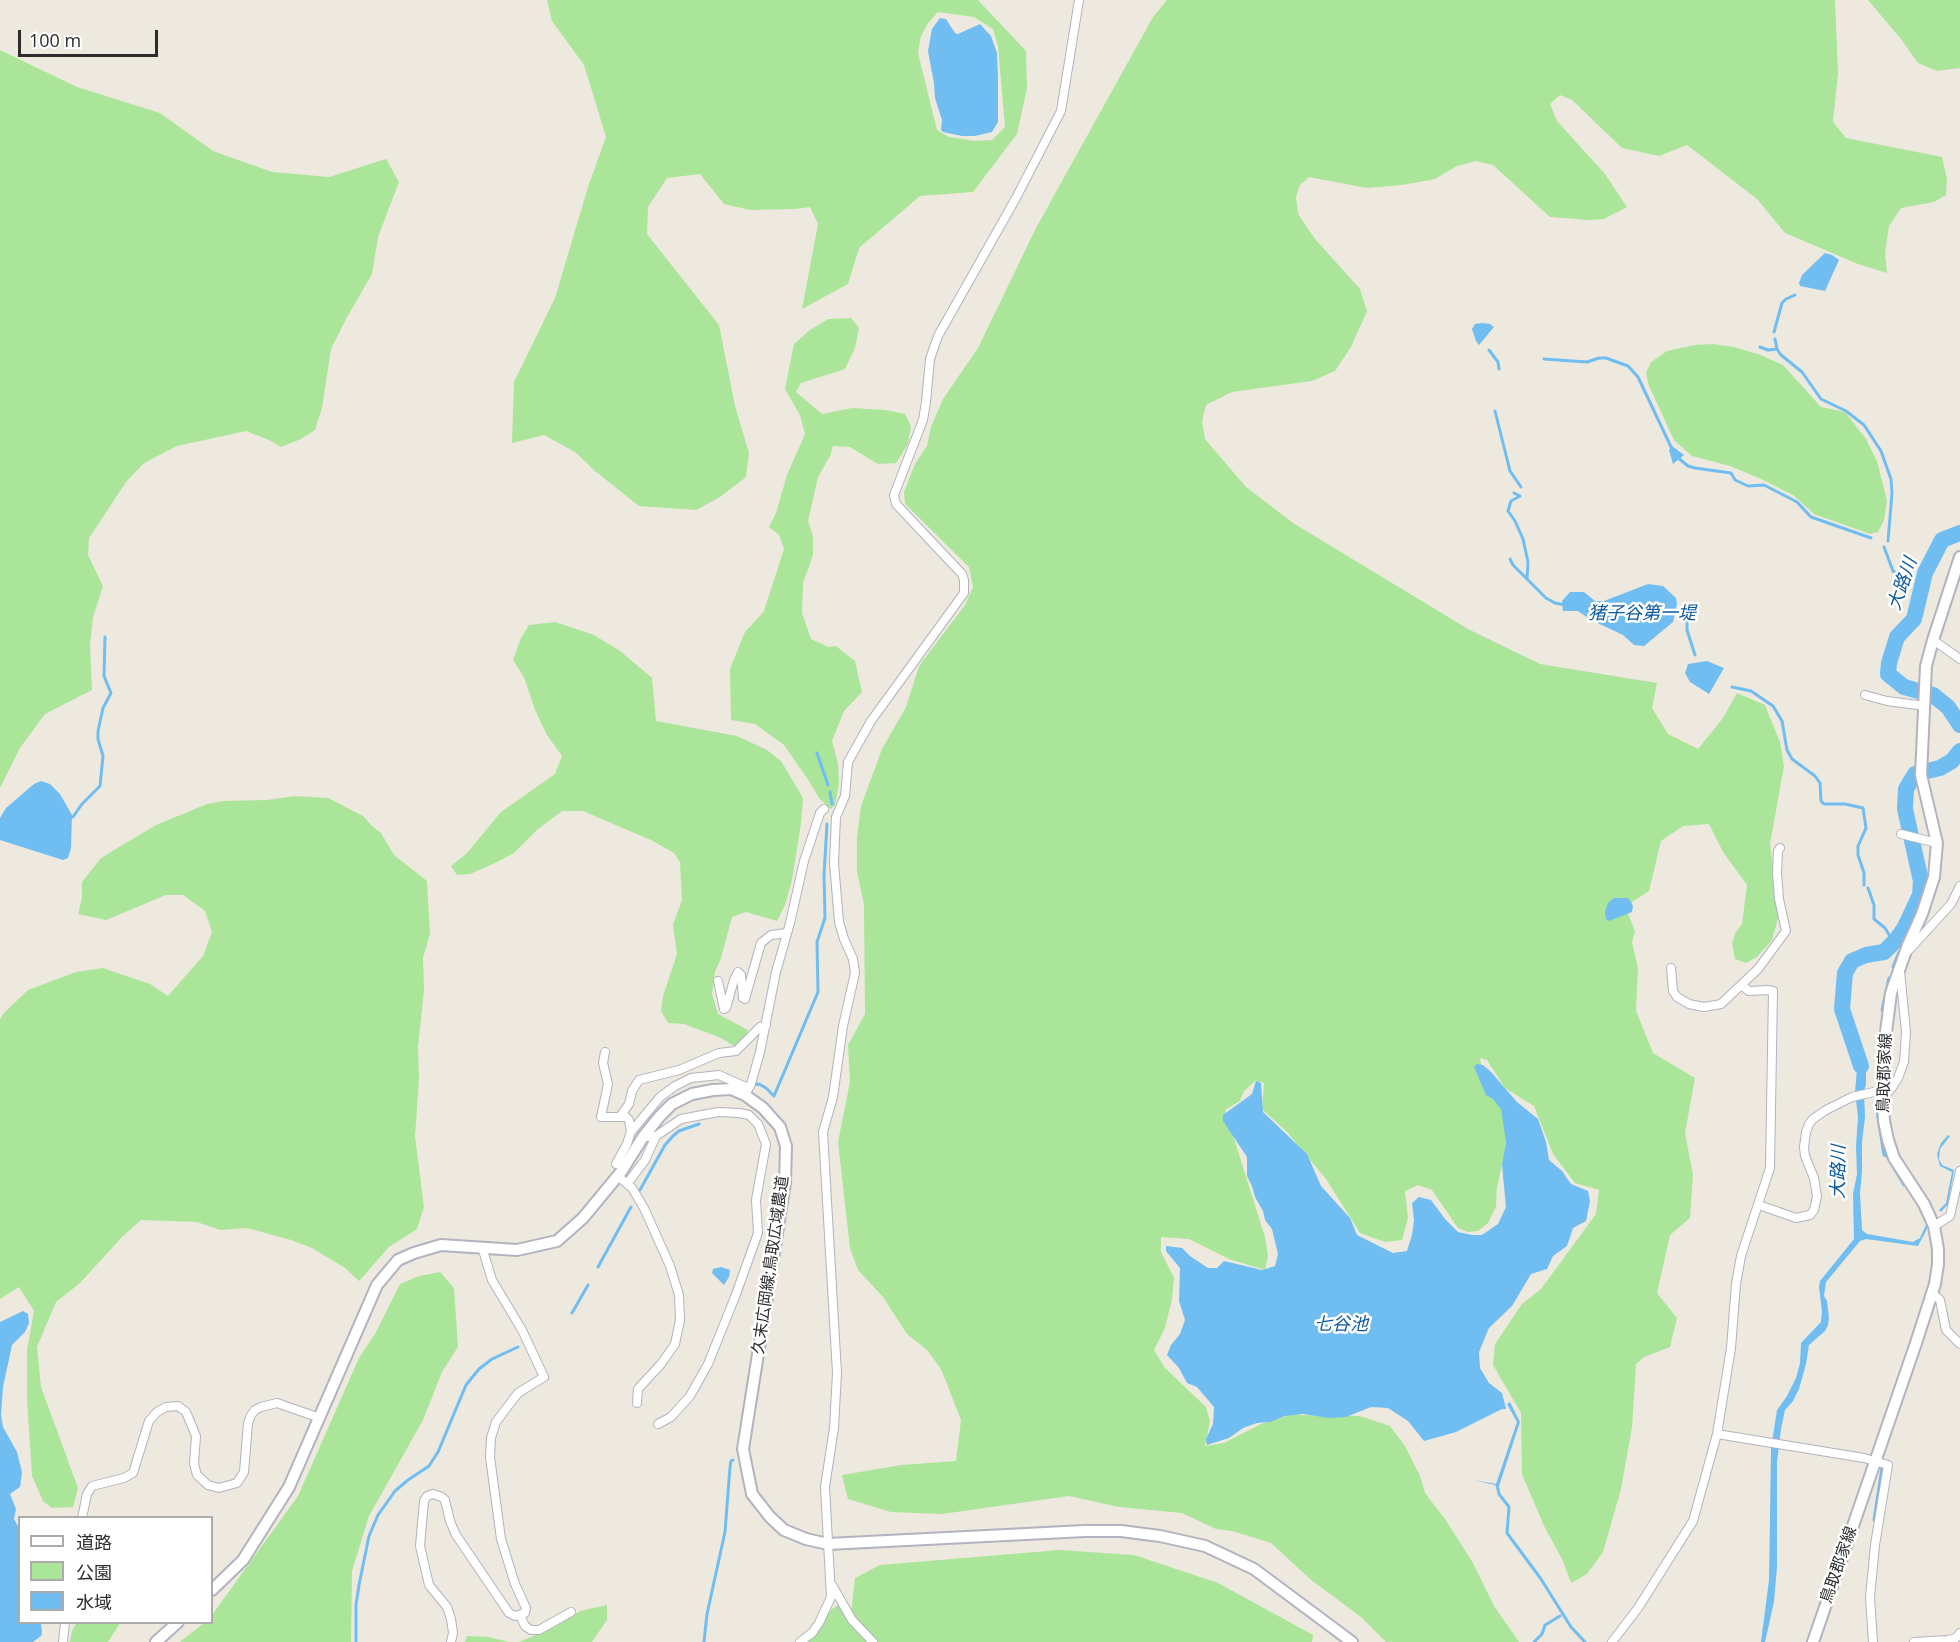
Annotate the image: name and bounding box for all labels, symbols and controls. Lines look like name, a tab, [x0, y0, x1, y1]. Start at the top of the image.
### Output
scale bar	[21, 18, 160, 56]
text: 100 m	[29, 28, 81, 52]
water label: 大路川	[1884, 555, 1922, 613]
water label: 猪子谷第一堤	[1588, 603, 1696, 625]
street label: 鳥取郡家線	[1874, 1033, 1896, 1113]
water label: 大路川	[1828, 1145, 1850, 1199]
street label: 久末広岡線;鳥取広域農道	[749, 1174, 793, 1356]
water label: 七谷池	[1314, 1314, 1368, 1336]
legend	[18, 1516, 213, 1624]
street label: 鳥取郡家線	[1817, 1524, 1861, 1606]
text: 道路	[76, 1530, 112, 1554]
text: 公園	[76, 1560, 112, 1584]
text: 水域	[76, 1590, 112, 1614]

